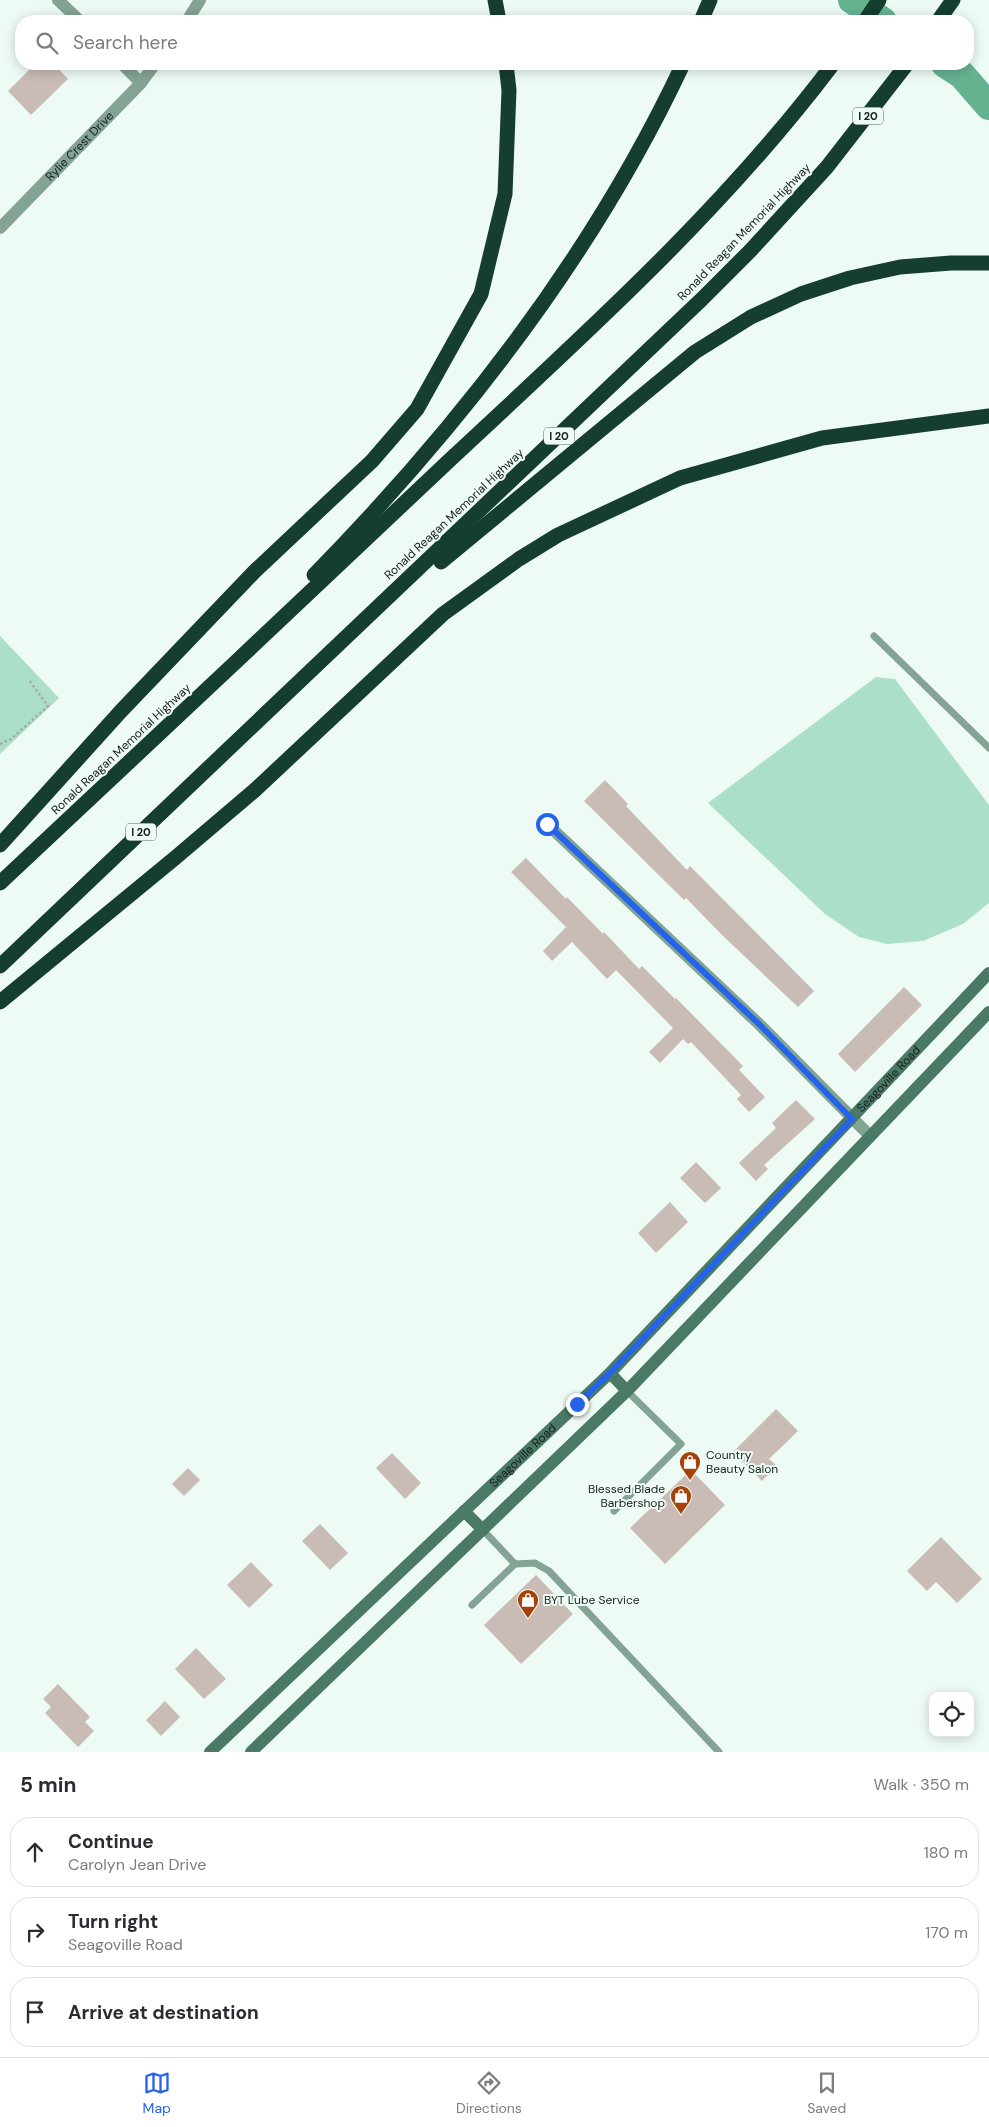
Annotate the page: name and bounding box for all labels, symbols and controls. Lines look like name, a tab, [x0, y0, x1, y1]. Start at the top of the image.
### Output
search box	[15, 15, 974, 70]
icon: search	[33, 29, 61, 57]
text: Search here	[73, 30, 178, 55]
street label: Rylie Crest Drive	[42, 108, 117, 185]
road number: I 20	[853, 108, 883, 124]
street label: Ronald Reagan Memorial Highway	[674, 160, 814, 304]
road number: I 20	[544, 428, 574, 444]
street label: Ronald Reagan Memorial Highway	[381, 445, 527, 583]
street label: Ronald Reagan Memorial Highway	[48, 680, 194, 818]
route start	[536, 813, 559, 836]
road number: I 20	[126, 824, 156, 840]
street label: Seagoville Road	[853, 1042, 924, 1116]
route end	[566, 1393, 589, 1416]
street label: Seagoville Road	[486, 1420, 560, 1491]
place label: Country Beauty Salon	[706, 1447, 778, 1477]
shop icon: Country Beauty Salon	[678, 1450, 702, 1481]
place label: Blessed Blade Barbershop	[588, 1481, 665, 1511]
shop icon: Blessed Blade Barbershop	[669, 1484, 693, 1515]
shop icon: BYT Lube Service	[516, 1588, 540, 1619]
place label: BYT Lube Service	[544, 1592, 640, 1608]
map controls	[929, 1692, 974, 1737]
button: locate	[929, 1692, 974, 1737]
text: 5 min	[20, 1771, 76, 1799]
text: Walk · 350 m	[874, 1774, 969, 1795]
text: Continue	[68, 1829, 154, 1854]
icon: ahead	[21, 1838, 49, 1866]
text: 180 m	[924, 1842, 968, 1863]
text: Carolyn Jean Drive	[68, 1854, 206, 1875]
text: Turn right	[68, 1909, 158, 1934]
icon: right	[21, 1918, 49, 1946]
text: 170 m	[925, 1922, 968, 1943]
text: Seagoville Road	[68, 1934, 183, 1955]
icon: arrive	[21, 1998, 49, 2026]
text: Arrive at destination	[68, 2000, 259, 2025]
tab: Map	[143, 2069, 171, 2117]
tab: Directions	[456, 2069, 522, 2117]
tab: Saved	[807, 2069, 846, 2117]

